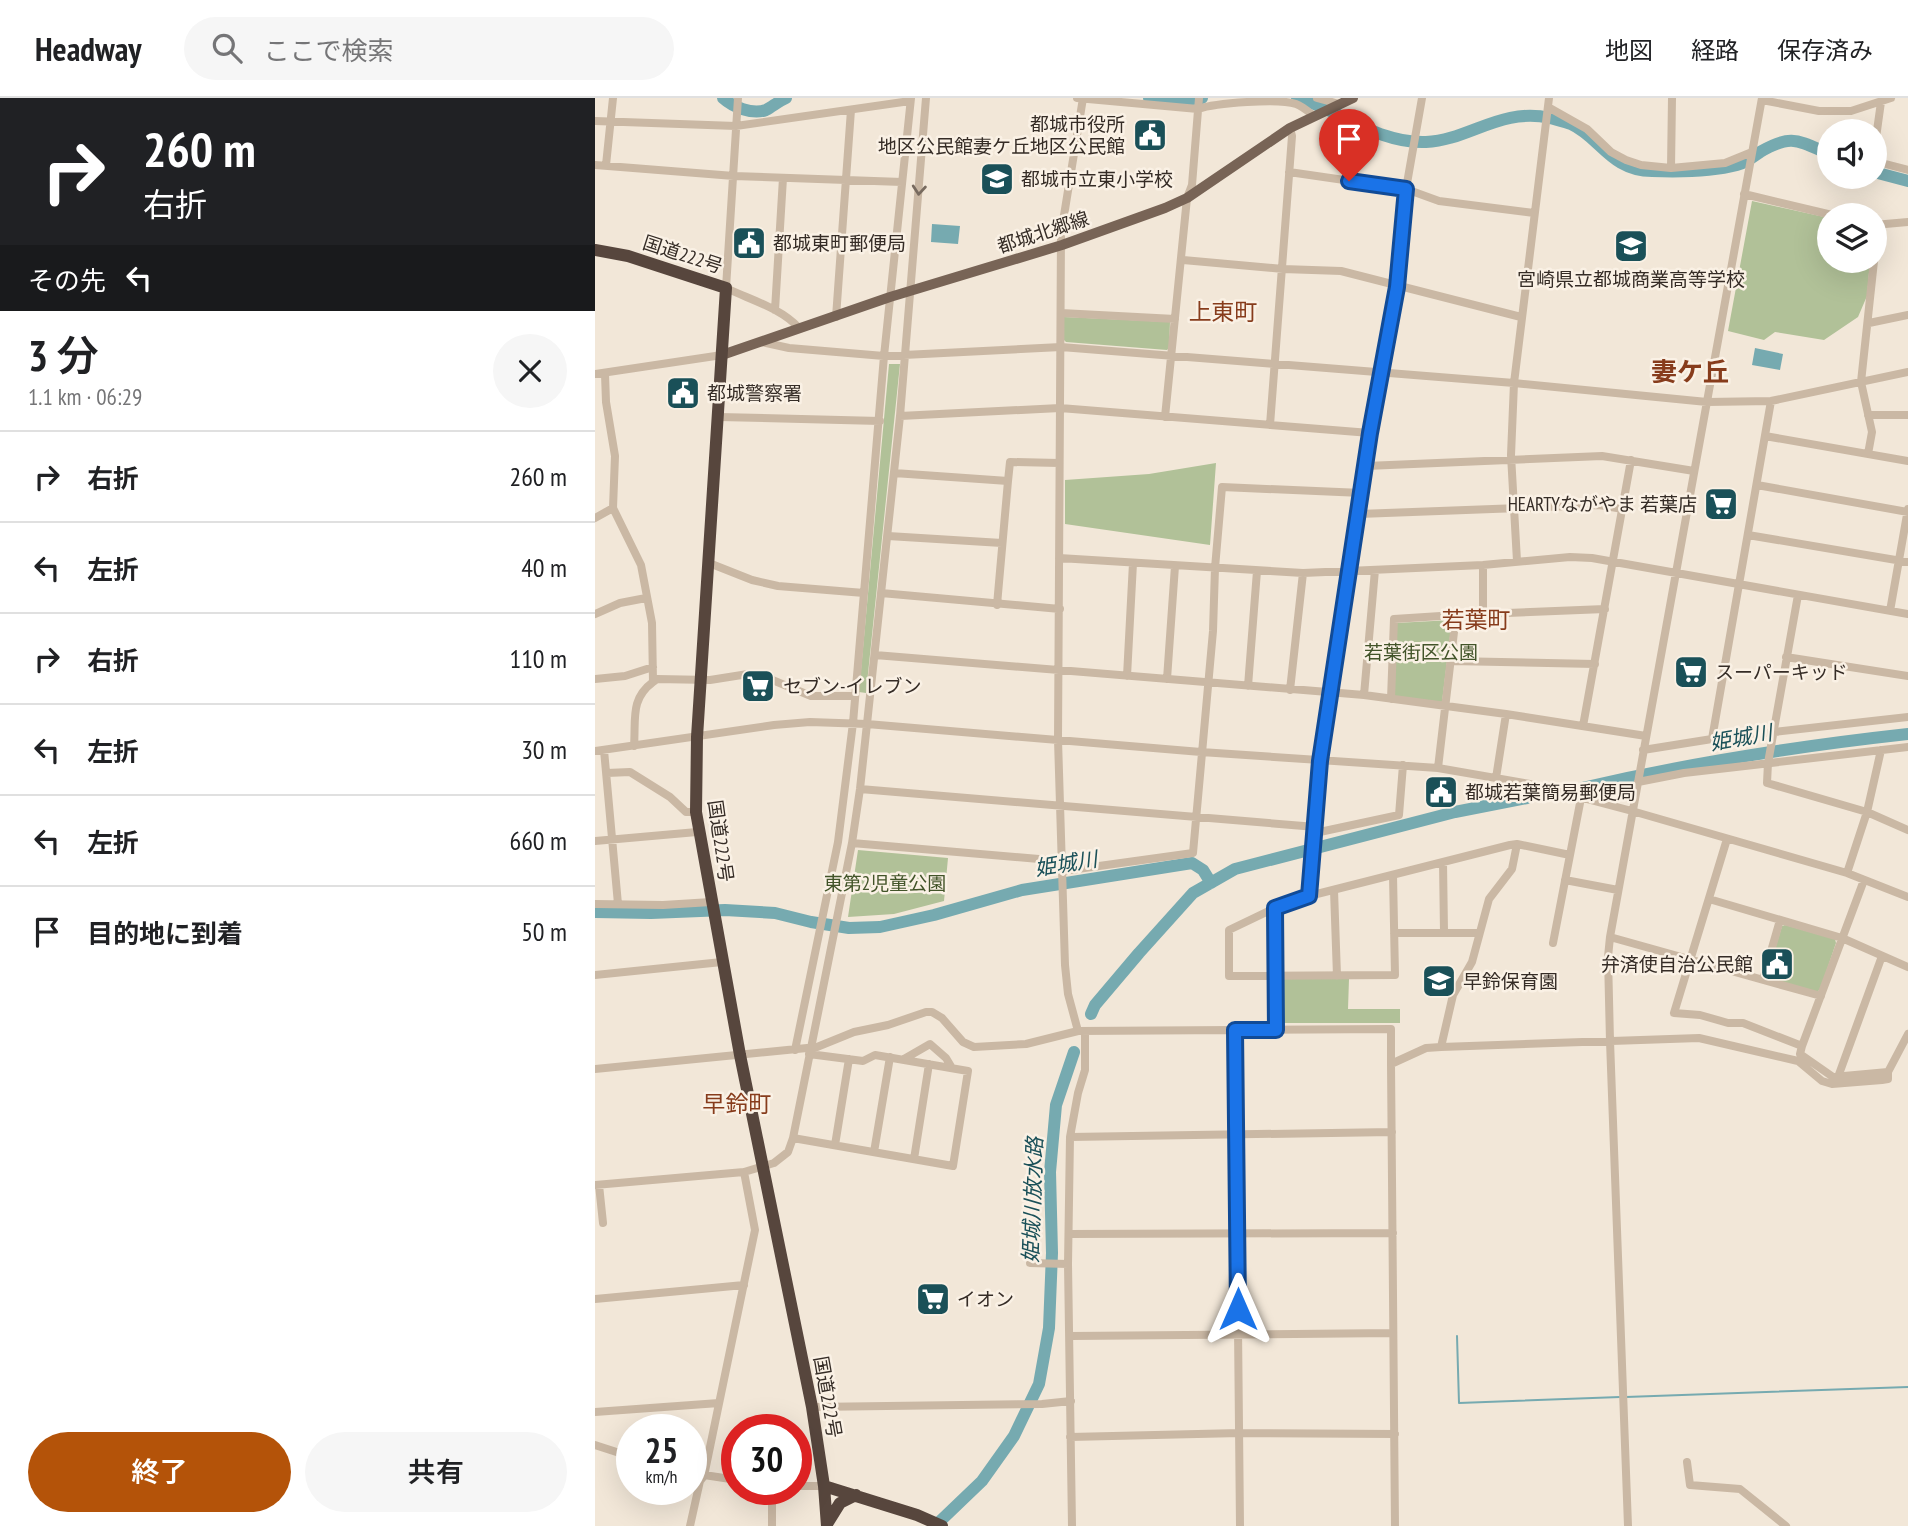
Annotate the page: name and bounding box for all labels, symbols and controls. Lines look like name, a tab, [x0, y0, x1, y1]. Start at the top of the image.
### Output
search box	[184, 17, 674, 80]
text: Headway	[35, 27, 142, 70]
icon: search	[208, 29, 246, 67]
text: ここで検索	[264, 34, 394, 67]
text: 地図	[1605, 35, 1653, 66]
text: 経路	[1691, 35, 1739, 66]
text: 保存済み	[1777, 35, 1873, 66]
pin	[1319, 109, 1379, 181]
place label: 都城市役所 地区公民館妻ケ丘地区公民館	[878, 112, 1125, 158]
public building icon: 都城市役所 地区公民館妻ケ丘地区公民館	[1131, 116, 1169, 154]
text: 260 m	[143, 117, 256, 181]
map controls	[1817, 119, 1887, 273]
button: sound	[1817, 119, 1887, 189]
icon: arrive	[1330, 120, 1368, 158]
icon: right	[28, 126, 119, 217]
school or university icon: 都城市立東小学校	[978, 160, 1016, 198]
place label: 都城市立東小学校	[1021, 167, 1173, 191]
text: 右折	[143, 183, 207, 225]
one-way arrow	[912, 185, 927, 196]
button: layers	[1817, 203, 1887, 273]
street label: 都城北郷線	[994, 206, 1092, 258]
public building icon: 都城東町郵便局	[730, 224, 768, 262]
school or university icon: 宮崎県立都城商業高等学校	[1612, 227, 1650, 265]
street label: 国道222号	[640, 230, 726, 278]
place label: 都城東町郵便局	[773, 231, 906, 255]
icon: left	[120, 259, 158, 297]
text: その先	[28, 264, 106, 297]
place label: 宮崎県立都城商業高等学校	[1517, 267, 1745, 291]
district label: 上東町	[1189, 297, 1258, 326]
text: 3 分	[28, 328, 99, 383]
button: close	[493, 334, 567, 408]
district label: 妻ケ丘	[1651, 355, 1729, 388]
public building icon: 都城警察署	[664, 374, 702, 412]
place label: 都城警察署	[707, 381, 802, 405]
text: 1.1 km · 06:29	[28, 382, 142, 411]
icon: right	[28, 458, 66, 496]
text: 260 m	[509, 460, 567, 493]
text: 右折	[87, 462, 139, 495]
supermarket icon: HEARTYながやま 若葉店	[1702, 485, 1740, 523]
place label: HEARTYながやま 若葉店	[1508, 492, 1697, 516]
icon: left	[28, 549, 66, 587]
text: 40 m	[521, 551, 567, 584]
text: 左折	[87, 553, 139, 586]
district label: 若葉町	[1442, 605, 1511, 634]
icon: right	[28, 640, 66, 678]
park label: 若葉街区公園	[1364, 640, 1478, 664]
text: 110 m	[509, 642, 567, 675]
text: 右折	[87, 644, 139, 677]
supermarket icon: スーパーキッド	[1672, 653, 1710, 691]
place label: スーパーキッド	[1715, 660, 1848, 684]
supermarket icon: セブン-イレブン	[739, 667, 777, 705]
place label: セブン-イレブン	[783, 674, 922, 698]
water label: 姫城川	[1708, 718, 1776, 756]
icon: left	[28, 731, 66, 769]
text: 30 m	[521, 733, 567, 766]
text: 左折	[87, 735, 139, 768]
public building icon: 都城若葉簡易郵便局	[1422, 773, 1460, 811]
place label: 都城若葉簡易郵便局	[1465, 780, 1636, 804]
street label: 国道222号	[703, 798, 739, 884]
icon: left	[28, 822, 66, 860]
text: 660 m	[509, 824, 567, 857]
text: 左折	[87, 826, 139, 859]
water label: 姫城川	[1033, 845, 1101, 882]
park label: 東第2児童公園	[824, 871, 946, 895]
icon: arrive	[28, 913, 66, 951]
text: 50 m	[521, 915, 567, 948]
text: 目的地に到着	[87, 917, 243, 950]
public building icon: 弁済使自治公民館	[1758, 945, 1796, 983]
place label: 弁済使自治公民館	[1601, 952, 1753, 976]
school or university icon: 早鈴保育園	[1420, 962, 1458, 1000]
place label: 早鈴保育園	[1463, 969, 1558, 993]
district label: 早鈴町	[703, 1089, 772, 1118]
water label: 姫城川放水路	[1017, 1135, 1048, 1263]
position arrow	[1201, 1272, 1275, 1346]
supermarket icon: イオン	[914, 1280, 952, 1318]
place label: イオン	[957, 1287, 1014, 1311]
street label: 国道222号	[809, 1354, 847, 1440]
speed limit sign: 30	[721, 1414, 812, 1505]
text: 25	[645, 1427, 678, 1473]
button: 終了	[28, 1432, 291, 1512]
button: 共有	[305, 1432, 567, 1512]
text: km/h	[646, 1465, 677, 1488]

